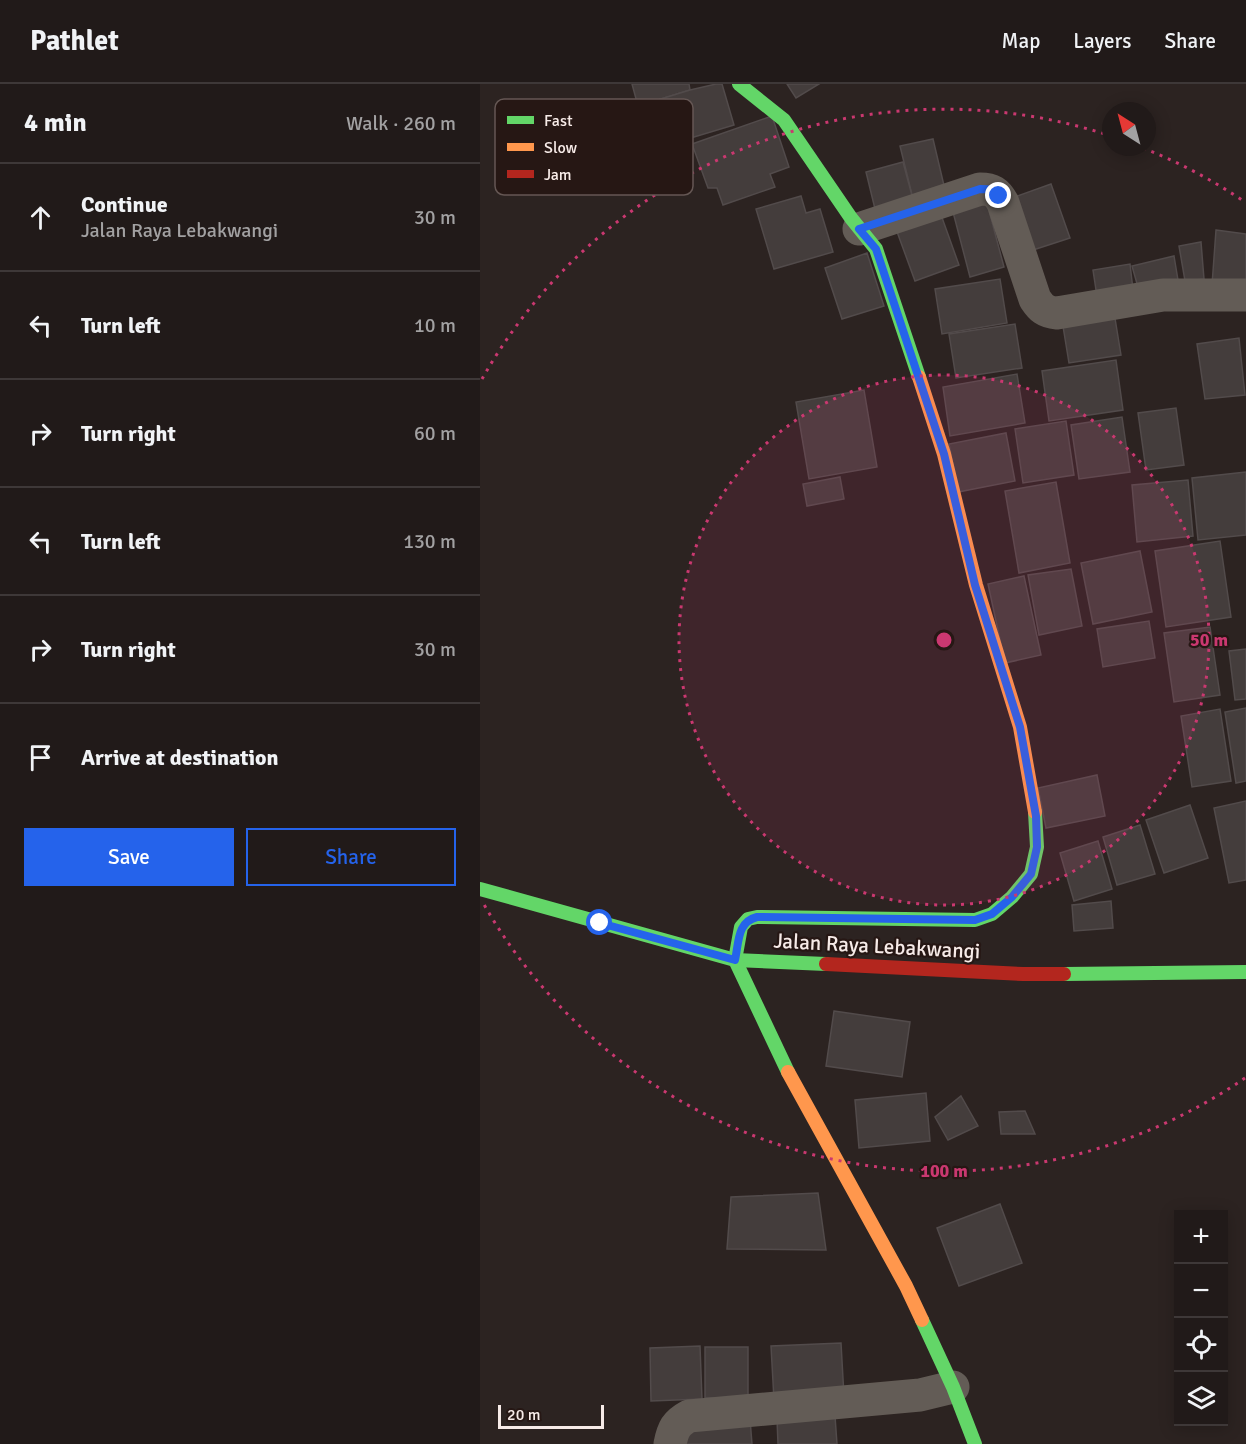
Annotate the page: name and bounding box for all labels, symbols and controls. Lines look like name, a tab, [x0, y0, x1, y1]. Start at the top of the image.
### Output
text: Pathlet	[30, 24, 119, 58]
text: Map	[1002, 28, 1040, 54]
text: Layers	[1073, 28, 1131, 54]
text: Share	[1164, 28, 1216, 54]
legend	[495, 99, 693, 195]
north arrow	[1102, 102, 1156, 156]
text: 4 min	[24, 107, 87, 139]
text: Walk · 260 m	[346, 111, 456, 136]
text: Fast	[544, 111, 573, 131]
text: Slow	[544, 138, 578, 158]
text: Jam	[544, 165, 572, 185]
route end	[985, 182, 1011, 208]
text: Continue	[81, 191, 168, 218]
icon: ahead	[24, 201, 57, 234]
text: 30 m	[414, 205, 456, 230]
text: Jalan Raya Lebakwangi	[81, 218, 278, 243]
icon: left	[24, 309, 57, 342]
text: Turn left	[81, 312, 161, 339]
text: 10 m	[414, 313, 456, 338]
icon: right	[24, 417, 57, 450]
text: Turn right	[81, 420, 176, 447]
text: 60 m	[414, 421, 456, 446]
icon: left	[24, 525, 57, 558]
text: Turn left	[81, 528, 161, 555]
text: 130 m	[403, 529, 456, 554]
text: 50 m	[1190, 629, 1228, 651]
centre of rings	[934, 630, 954, 650]
icon: right	[24, 633, 57, 666]
text: Turn right	[81, 636, 176, 663]
text: 30 m	[414, 637, 456, 662]
icon: arrive	[24, 741, 57, 774]
text: Arrive at destination	[81, 744, 278, 771]
button: Save	[24, 828, 234, 886]
button: Share	[246, 828, 456, 886]
route start	[586, 909, 612, 935]
street label: Jalan Raya Lebakwangi	[773, 928, 981, 964]
text: 100 m	[920, 1160, 968, 1182]
map controls	[1174, 1210, 1228, 1426]
button: +	[1174, 1210, 1228, 1264]
button: −	[1174, 1264, 1228, 1318]
button: locate	[1174, 1318, 1228, 1372]
button: layers	[1174, 1372, 1228, 1426]
scale bar	[498, 1402, 604, 1430]
text: 20 m	[507, 1405, 541, 1425]

